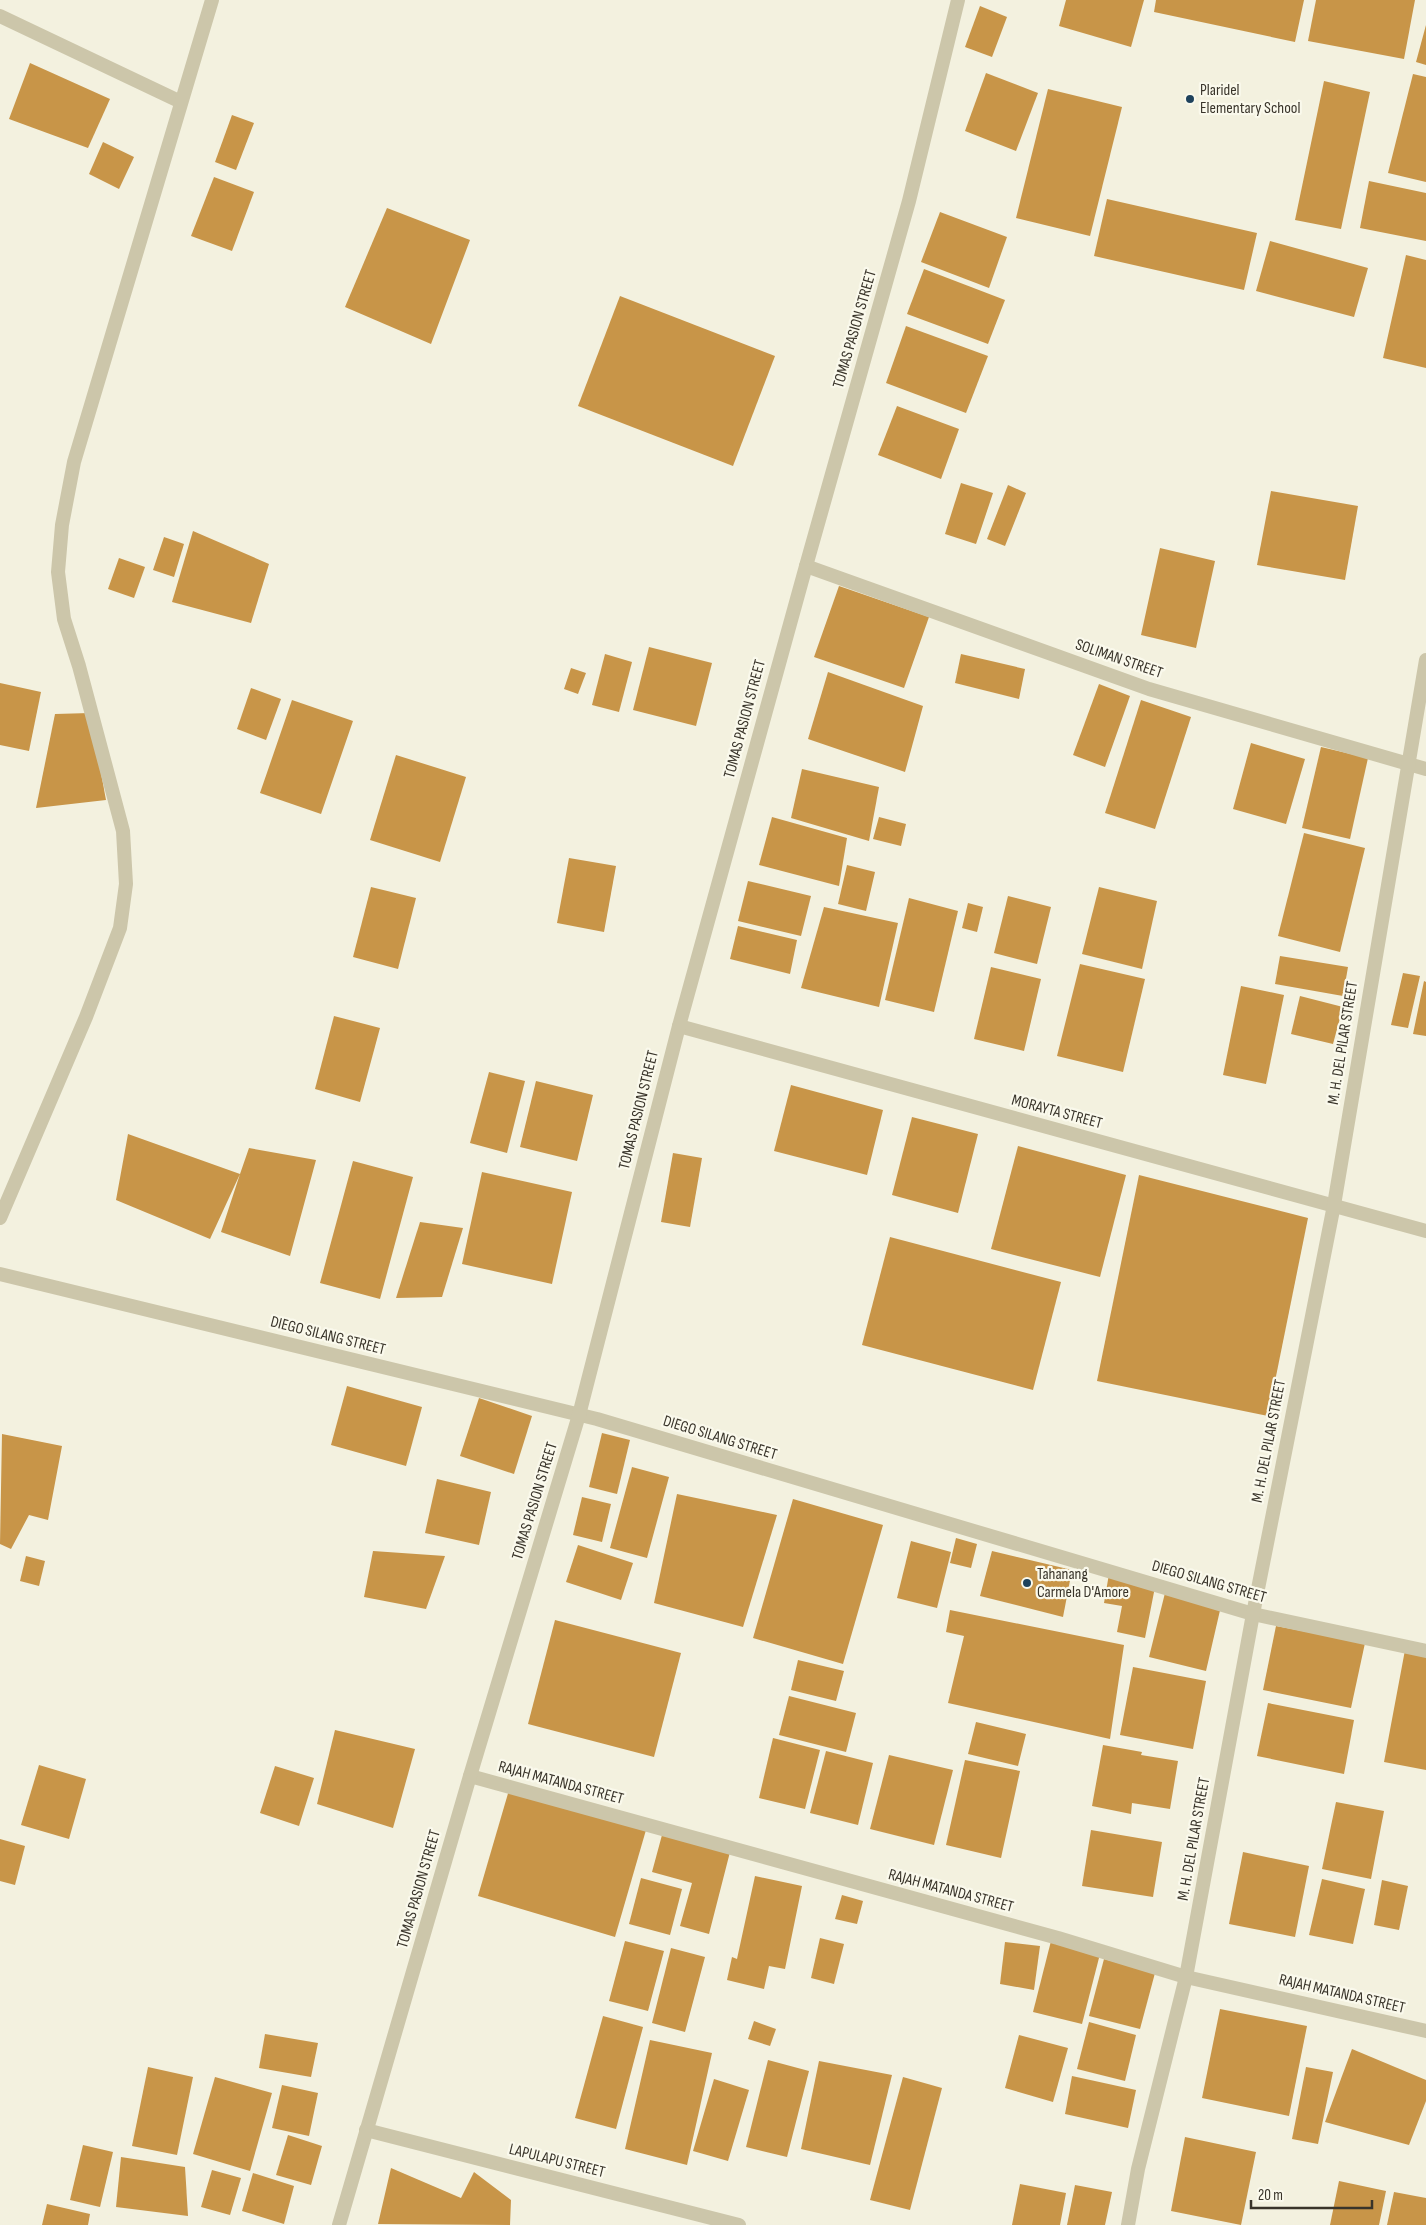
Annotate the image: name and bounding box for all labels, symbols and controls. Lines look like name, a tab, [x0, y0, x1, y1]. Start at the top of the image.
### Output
place label: Plaridel Elementary School	[1200, 81, 1300, 118]
marker: Plaridel Elementary School	[1184, 93, 1196, 105]
street label: TOMAS PASION STREET	[829, 267, 881, 390]
street label: SOLIMAN STREET	[1073, 635, 1166, 683]
street label: TOMAS PASION STREET	[720, 657, 770, 780]
street label: M. H. DEL PILAR STREET	[1324, 979, 1362, 1106]
street label: TOMAS PASION STREET	[615, 1048, 663, 1172]
street label: MORAYTA STREET	[1010, 1091, 1105, 1133]
street label: DIEGO SILANG STREET	[268, 1313, 388, 1360]
street label: M. H. DEL PILAR STREET	[1248, 1377, 1290, 1504]
street label: DIEGO SILANG STREET	[661, 1412, 780, 1464]
street label: TOMAS PASION STREET	[508, 1439, 562, 1562]
street label: DIEGO SILANG STREET	[1150, 1557, 1269, 1608]
place label: Tahanang Carmela D'Amore	[1037, 1565, 1129, 1602]
marker: Tahanang Carmela D'Amore	[1021, 1577, 1033, 1589]
street label: RAJAH MATANDA STREET	[496, 1757, 626, 1809]
street label: M. H. DEL PILAR STREET	[1174, 1775, 1214, 1902]
street label: TOMAS PASION STREET	[393, 1827, 445, 1950]
street label: RAJAH MATANDA STREET	[886, 1865, 1016, 1917]
street label: RAJAH MATANDA STREET	[1277, 1970, 1407, 2018]
street label: LAPULAPU STREET	[507, 2140, 607, 2182]
scale bar	[1251, 2178, 1372, 2210]
text: 20 m	[1258, 2186, 1283, 2205]

